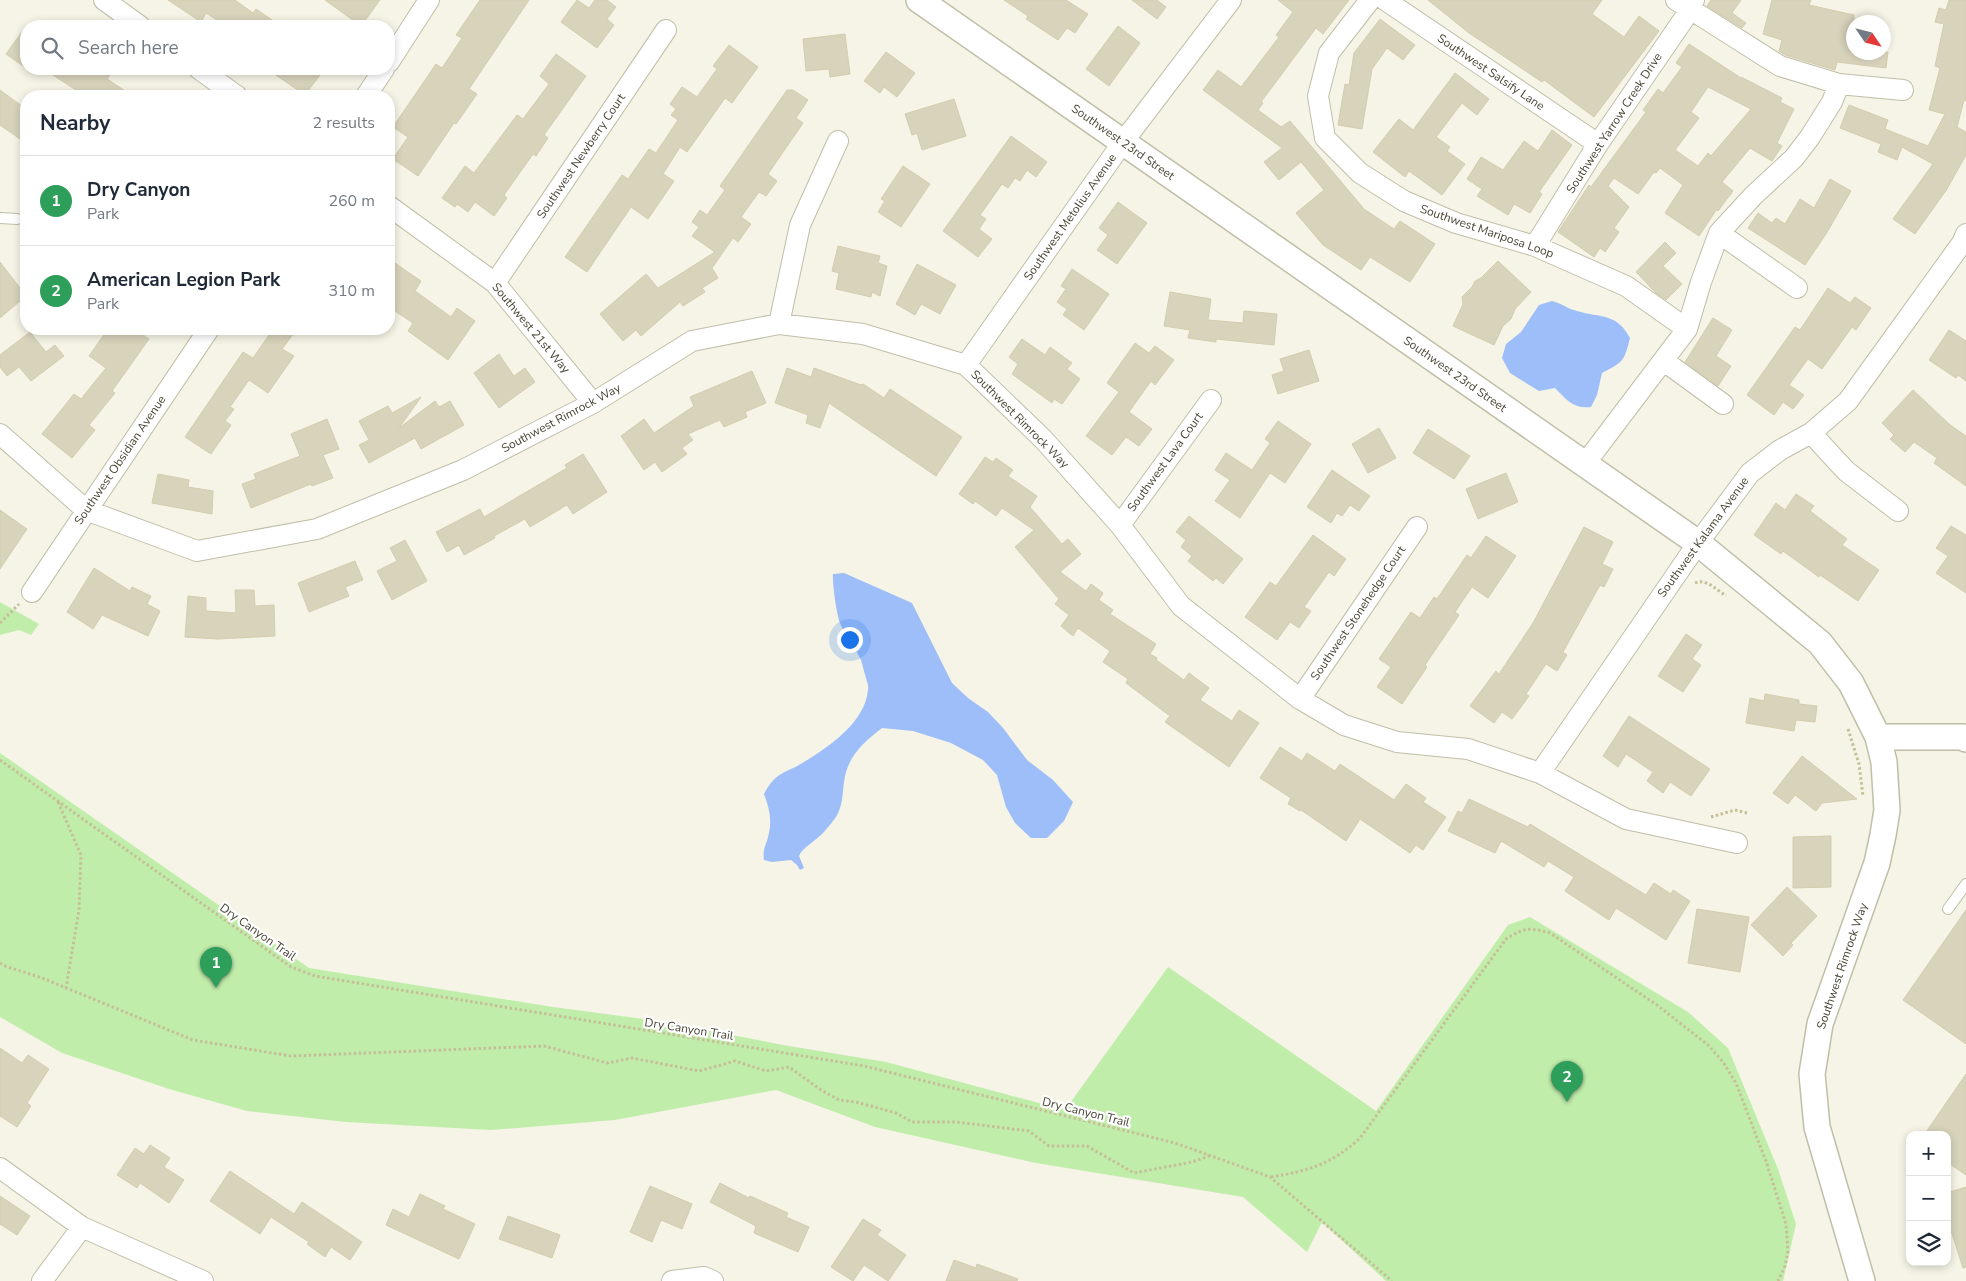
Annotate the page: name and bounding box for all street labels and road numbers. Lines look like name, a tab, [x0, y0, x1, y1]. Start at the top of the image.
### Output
street label: Southwest Salsify Lane	[1434, 30, 1548, 114]
street label: Southwest Yarrow Creek Drive	[1562, 50, 1666, 196]
street label: Southwest Newberry Court	[533, 90, 629, 222]
street label: Southwest 23rd Street	[1068, 100, 1178, 184]
street label: Southwest Metolius Avenue	[1020, 150, 1120, 284]
street label: Southwest Mariposa Loop	[1418, 201, 1556, 261]
street label: Southwest 21st Way	[488, 279, 574, 377]
street label: Southwest 23rd Street	[1400, 332, 1510, 416]
street label: Southwest Rimrock Way	[967, 366, 1073, 472]
street label: Southwest Rimrock Way	[499, 379, 624, 456]
street label: Southwest Obsidian Avenue	[71, 392, 169, 528]
street label: Southwest Lava Court	[1123, 408, 1207, 515]
street label: Southwest Kalama Avenue	[1654, 473, 1752, 601]
street label: Southwest Stonehedge Court	[1307, 542, 1410, 683]
street label: Dry Canyon Trail	[217, 900, 300, 965]
street label: Southwest Rimrock Way	[1813, 900, 1871, 1031]
street label: Dry Canyon Trail	[643, 1014, 735, 1044]
street label: Dry Canyon Trail	[1041, 1093, 1132, 1131]

